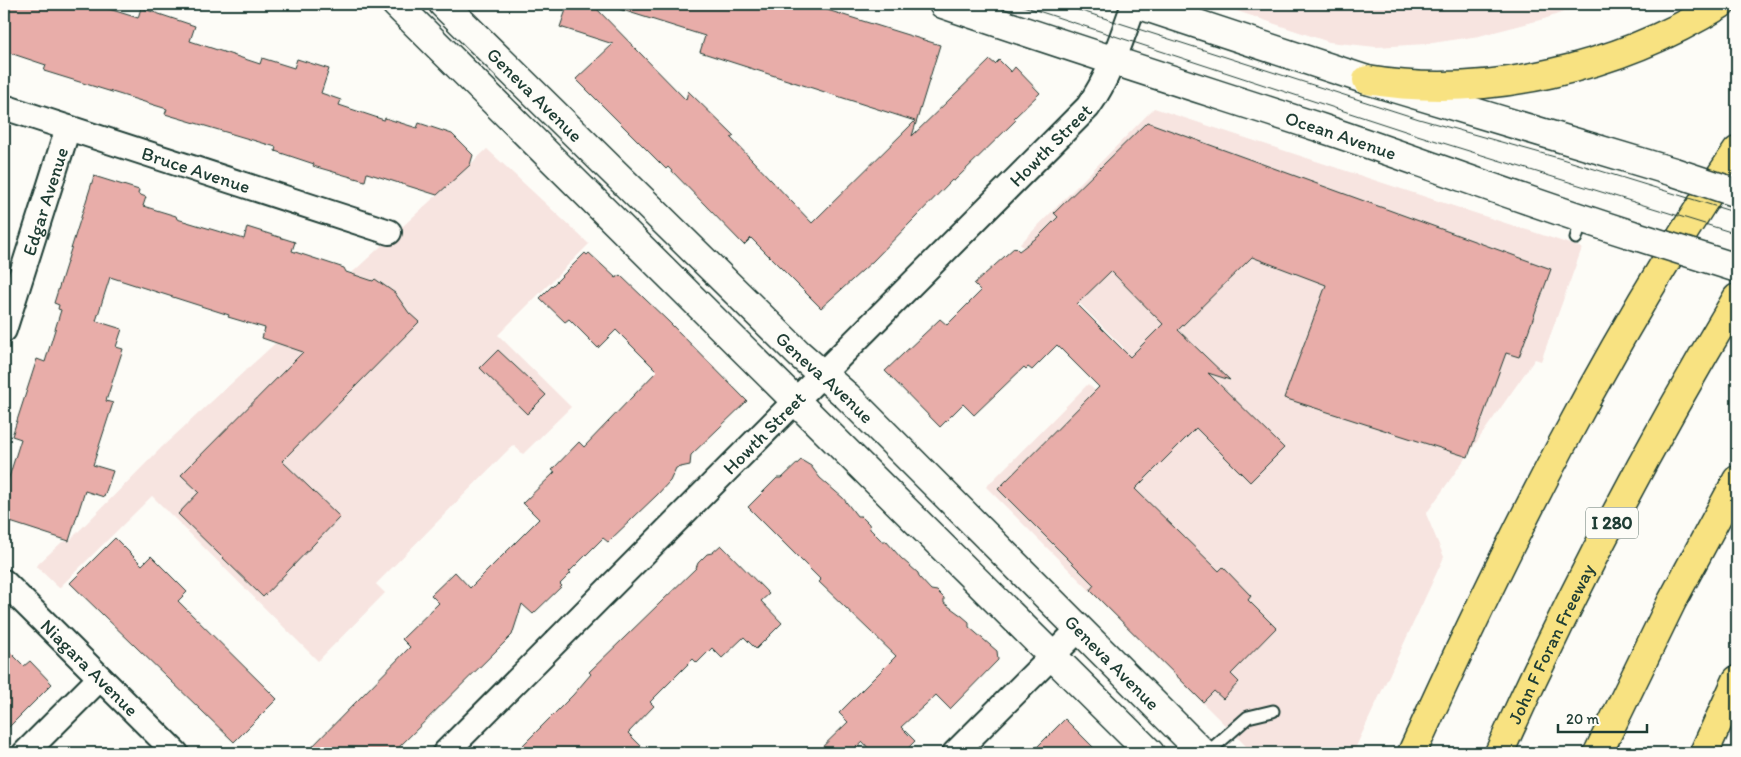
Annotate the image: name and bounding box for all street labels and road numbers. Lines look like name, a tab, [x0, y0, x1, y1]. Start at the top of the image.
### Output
street label: Geneva Avenue	[482, 42, 588, 147]
street label: Howth Street	[1004, 99, 1096, 191]
street label: Ocean Avenue	[1282, 106, 1400, 165]
street label: Bruce Avenue	[139, 141, 253, 198]
street label: Edgar Avenue	[17, 144, 73, 258]
street label: Geneva Avenue	[771, 326, 879, 428]
street label: Howth Street	[718, 386, 810, 479]
road number: I 280	[1586, 508, 1638, 538]
street label: John F Foran Freeway	[1502, 560, 1599, 727]
street label: Geneva Avenue	[1060, 610, 1165, 715]
street label: Niagara Avenue	[36, 614, 143, 721]

